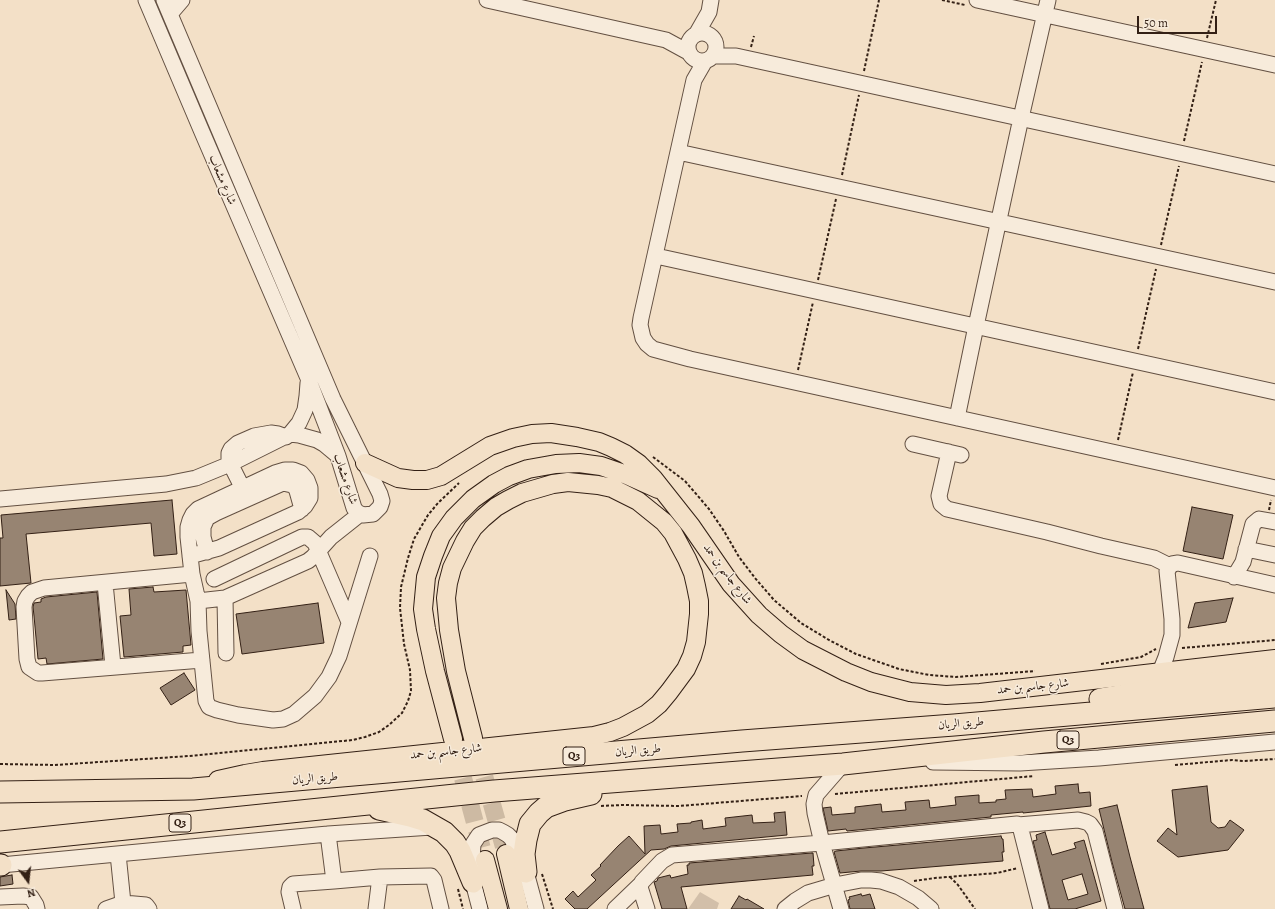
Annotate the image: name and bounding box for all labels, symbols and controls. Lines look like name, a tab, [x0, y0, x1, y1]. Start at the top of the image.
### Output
scale bar	[1139, 8, 1219, 34]
text: 50 m	[1144, 15, 1168, 31]
street label: شارع مشعاب	[205, 153, 239, 207]
street label: شارع مشعاب	[330, 452, 360, 506]
street label: شارع جاسم بن حمد	[700, 541, 754, 607]
street label: شارع جاسم بن حمد	[996, 676, 1070, 698]
street label: طريق الريان	[937, 715, 985, 733]
road number: Q3	[1057, 731, 1079, 749]
street label: شارع جاسم بن حمد	[409, 741, 483, 763]
street label: طريق الريان	[614, 742, 662, 760]
road number: Q3	[563, 747, 585, 765]
street label: طريق الريان	[291, 770, 339, 788]
road number: Q3	[169, 814, 191, 832]
north arrow	[8, 861, 48, 901]
text: N	[25, 885, 37, 901]

